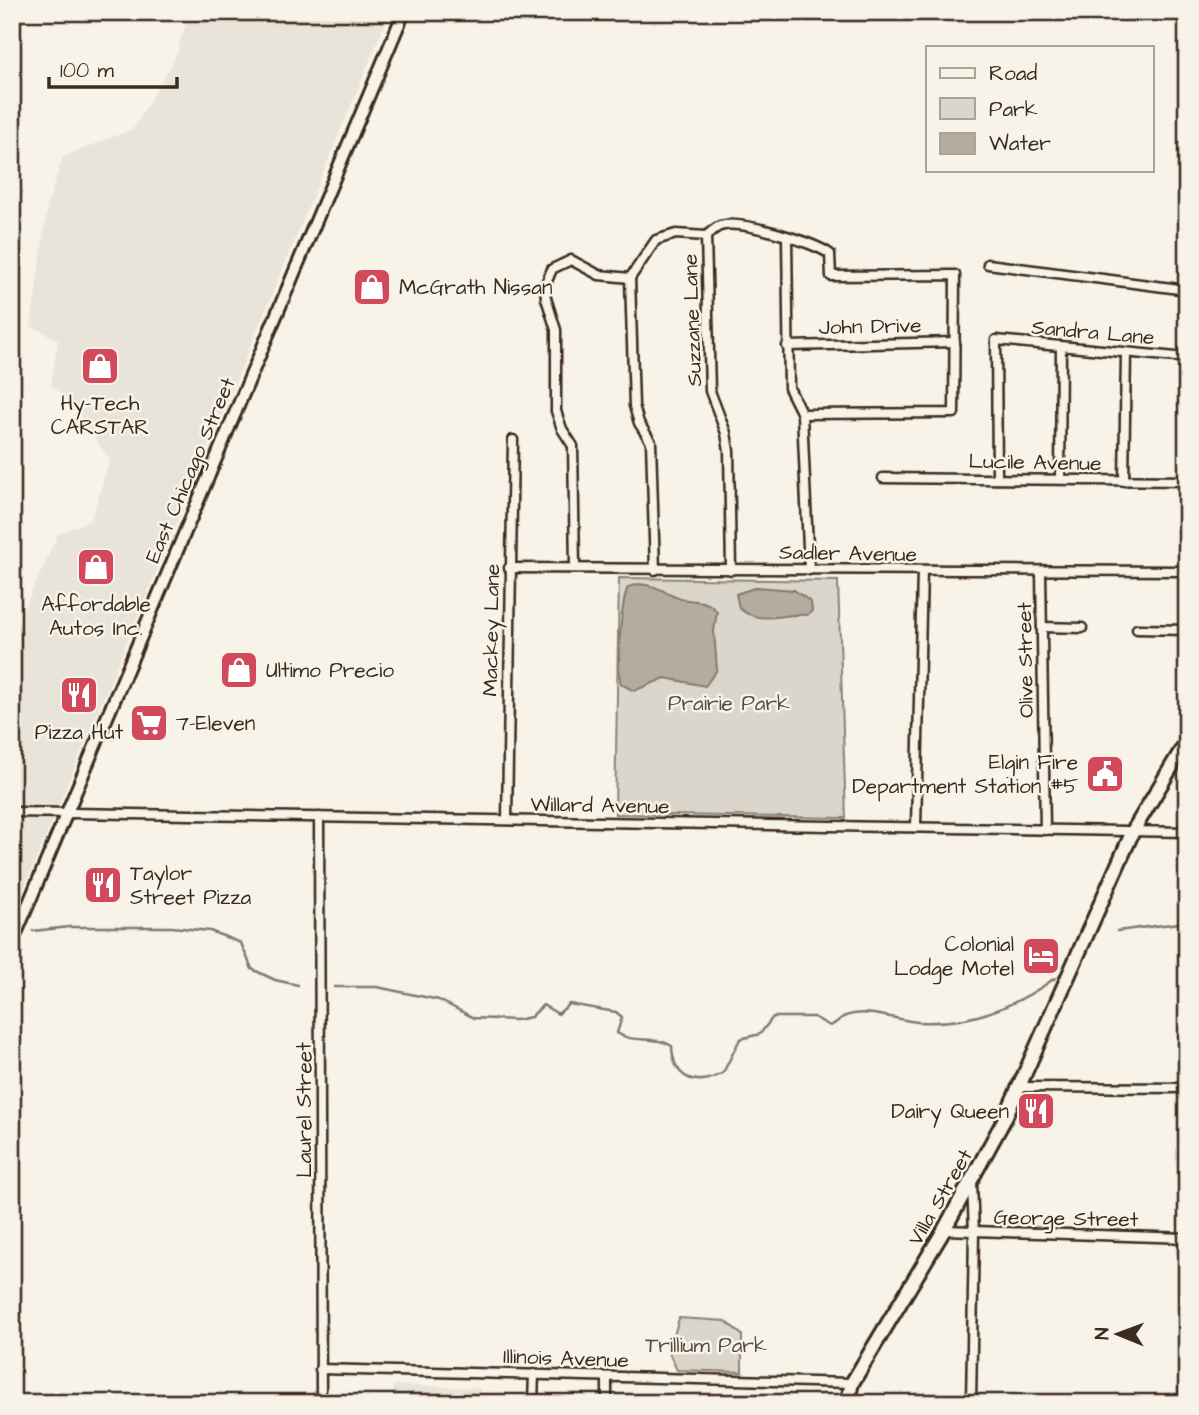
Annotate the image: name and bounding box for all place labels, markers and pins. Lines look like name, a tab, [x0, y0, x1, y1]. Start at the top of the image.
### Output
shop icon: McGrath Nissan	[351, 266, 393, 308]
place label: McGrath Nissan	[399, 273, 552, 302]
shop icon: Hy-Tech CARSTAR	[79, 345, 121, 387]
place label: Hy-Tech CARSTAR	[51, 389, 149, 442]
shop icon: Affordable Autos Inc.	[75, 546, 117, 588]
place label: Affordable Autos Inc.	[41, 590, 151, 643]
shop icon: Ultimo Precio	[218, 649, 260, 691]
place label: Ultimo Precio	[266, 656, 394, 685]
restaurant icon: Pizza Hut	[58, 674, 100, 716]
supermarket icon: 7-Eleven	[128, 702, 170, 744]
place label: 7-Eleven	[176, 709, 255, 738]
place label: Pizza Hut	[35, 718, 124, 747]
place label: Elgin Fire Department Station #5	[852, 748, 1078, 802]
public building icon: Elgin Fire Department Station #5	[1084, 753, 1126, 795]
place label: Taylor Street Pizza	[130, 859, 252, 912]
restaurant icon: Taylor Street Pizza	[82, 864, 124, 906]
place label: Colonial Lodge Motel	[894, 930, 1014, 985]
hotel icon: Colonial Lodge Motel	[1020, 935, 1062, 977]
restaurant icon: Dairy Queen	[1015, 1090, 1057, 1132]
place label: Dairy Queen	[891, 1097, 1009, 1128]

